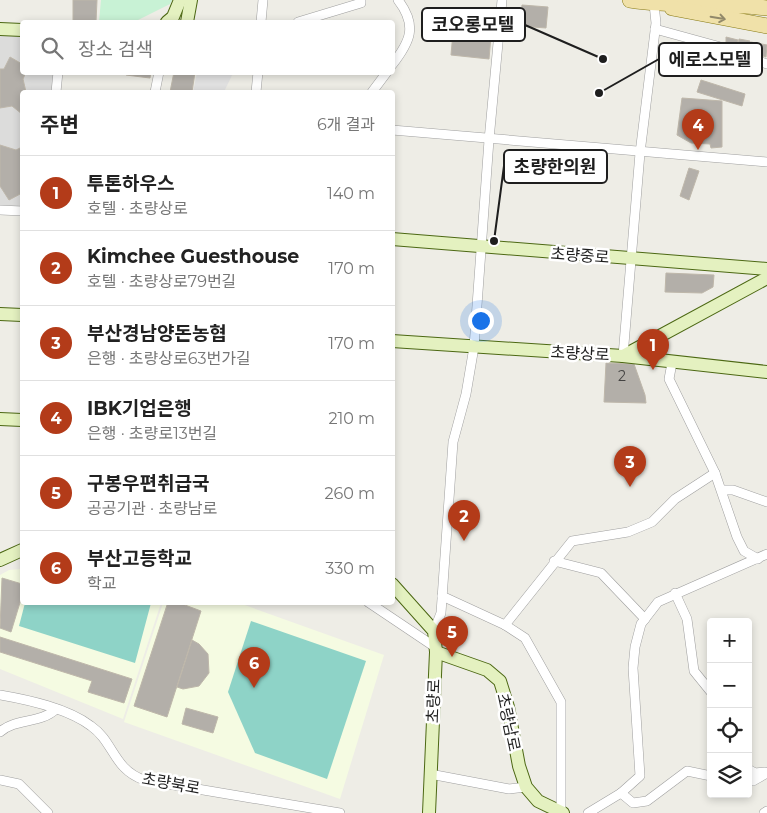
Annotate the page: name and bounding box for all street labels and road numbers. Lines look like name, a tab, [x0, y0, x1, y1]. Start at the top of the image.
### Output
street label: 초량중로	[550, 244, 610, 267]
street label: 초량상로	[550, 342, 610, 365]
street label: 초량로	[423, 678, 444, 723]
street label: 초량남로	[493, 691, 524, 753]
street label: 초량북로	[140, 769, 202, 798]

